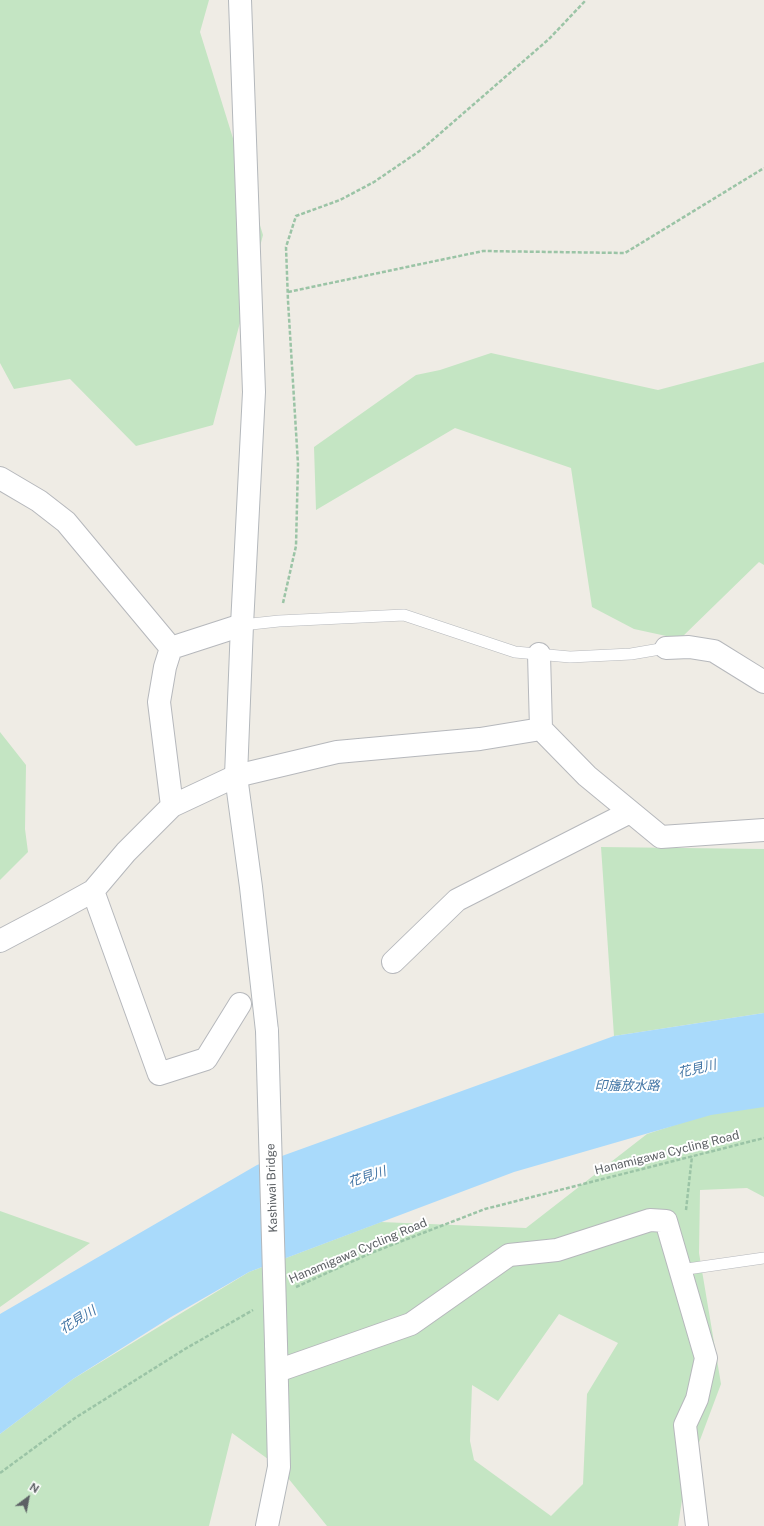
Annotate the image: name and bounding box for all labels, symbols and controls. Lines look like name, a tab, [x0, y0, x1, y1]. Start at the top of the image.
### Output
water label: 花見川	[676, 1057, 718, 1081]
water label: 印旛放水路	[595, 1078, 659, 1094]
street label: Hanamigawa Cycling Road	[593, 1128, 741, 1178]
street label: Kashiwai Bridge	[263, 1143, 281, 1233]
water label: 花見川	[346, 1164, 388, 1190]
street label: Hanamigawa Cycling Road	[287, 1215, 429, 1287]
water label: 花見川	[57, 1303, 99, 1337]
north arrow	[8, 1478, 48, 1518]
text: N	[28, 1480, 41, 1495]

